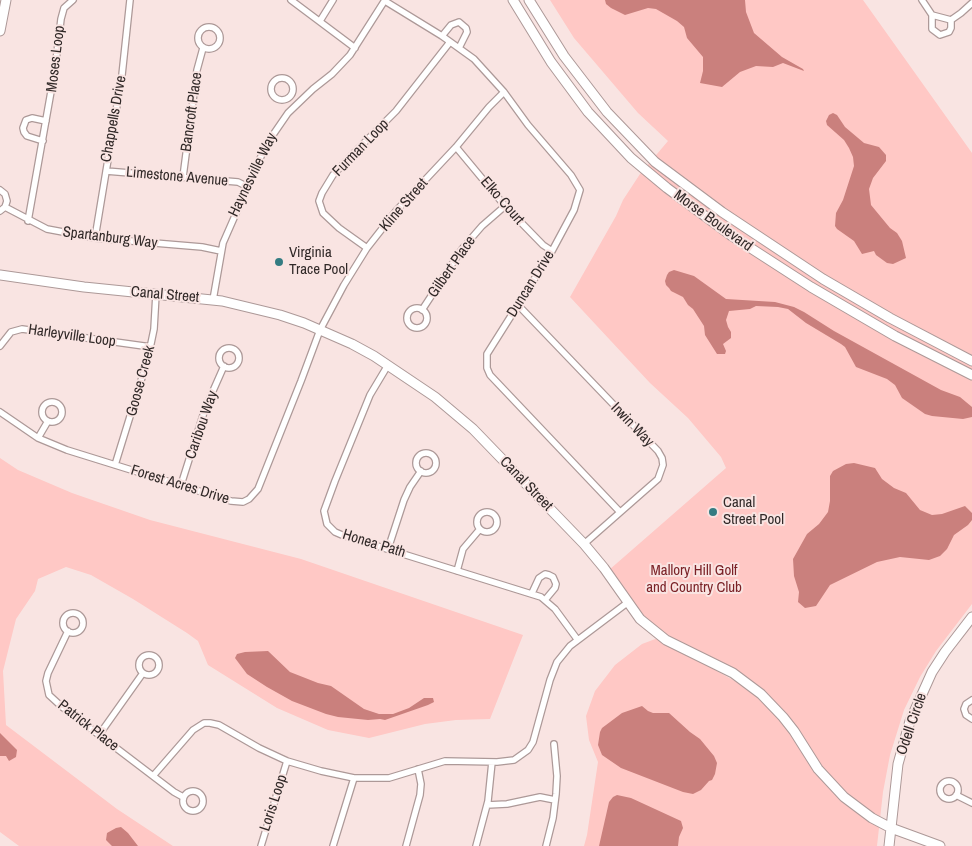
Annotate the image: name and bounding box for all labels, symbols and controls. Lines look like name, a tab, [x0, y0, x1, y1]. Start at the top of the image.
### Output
street label: Moses Loop	[43, 25, 69, 93]
street label: Bancroft Place	[178, 71, 206, 153]
street label: Chappells Drive	[98, 74, 130, 164]
street label: Furman Loop	[329, 115, 393, 181]
street label: Haynesville Way	[225, 130, 281, 220]
street label: Limestone Avenue	[125, 164, 229, 190]
street label: Elko Court	[476, 173, 528, 229]
street label: Kline Street	[376, 175, 432, 235]
street label: Morse Boulevard	[670, 186, 756, 256]
street label: Spartanburg Way	[62, 223, 158, 253]
street label: Gilbert Place	[424, 233, 480, 301]
place label: Virginia Trace Pool	[289, 244, 348, 279]
street label: Duncan Drive	[503, 247, 559, 321]
marker: Virginia Trace Pool	[273, 256, 285, 268]
street label: Canal Street	[130, 283, 200, 307]
street label: Harleyville Loop	[27, 321, 117, 351]
street label: Goose Creek	[123, 344, 159, 418]
street label: Caribou Way	[182, 388, 222, 462]
street label: Irwin Way	[607, 399, 657, 451]
street label: Canal Street	[496, 453, 556, 515]
street label: Forest Acres Drive	[129, 461, 231, 509]
place label: Canal Street Pool	[723, 494, 784, 529]
marker: Canal Street Pool	[707, 506, 719, 518]
street label: Honea Path	[340, 526, 408, 562]
park label: Mallory Hill Golf and Country Club	[646, 562, 742, 597]
street label: Odell Circle	[893, 691, 931, 757]
street label: Patrick Place	[54, 697, 122, 755]
street label: Loris Loop	[256, 773, 292, 833]

